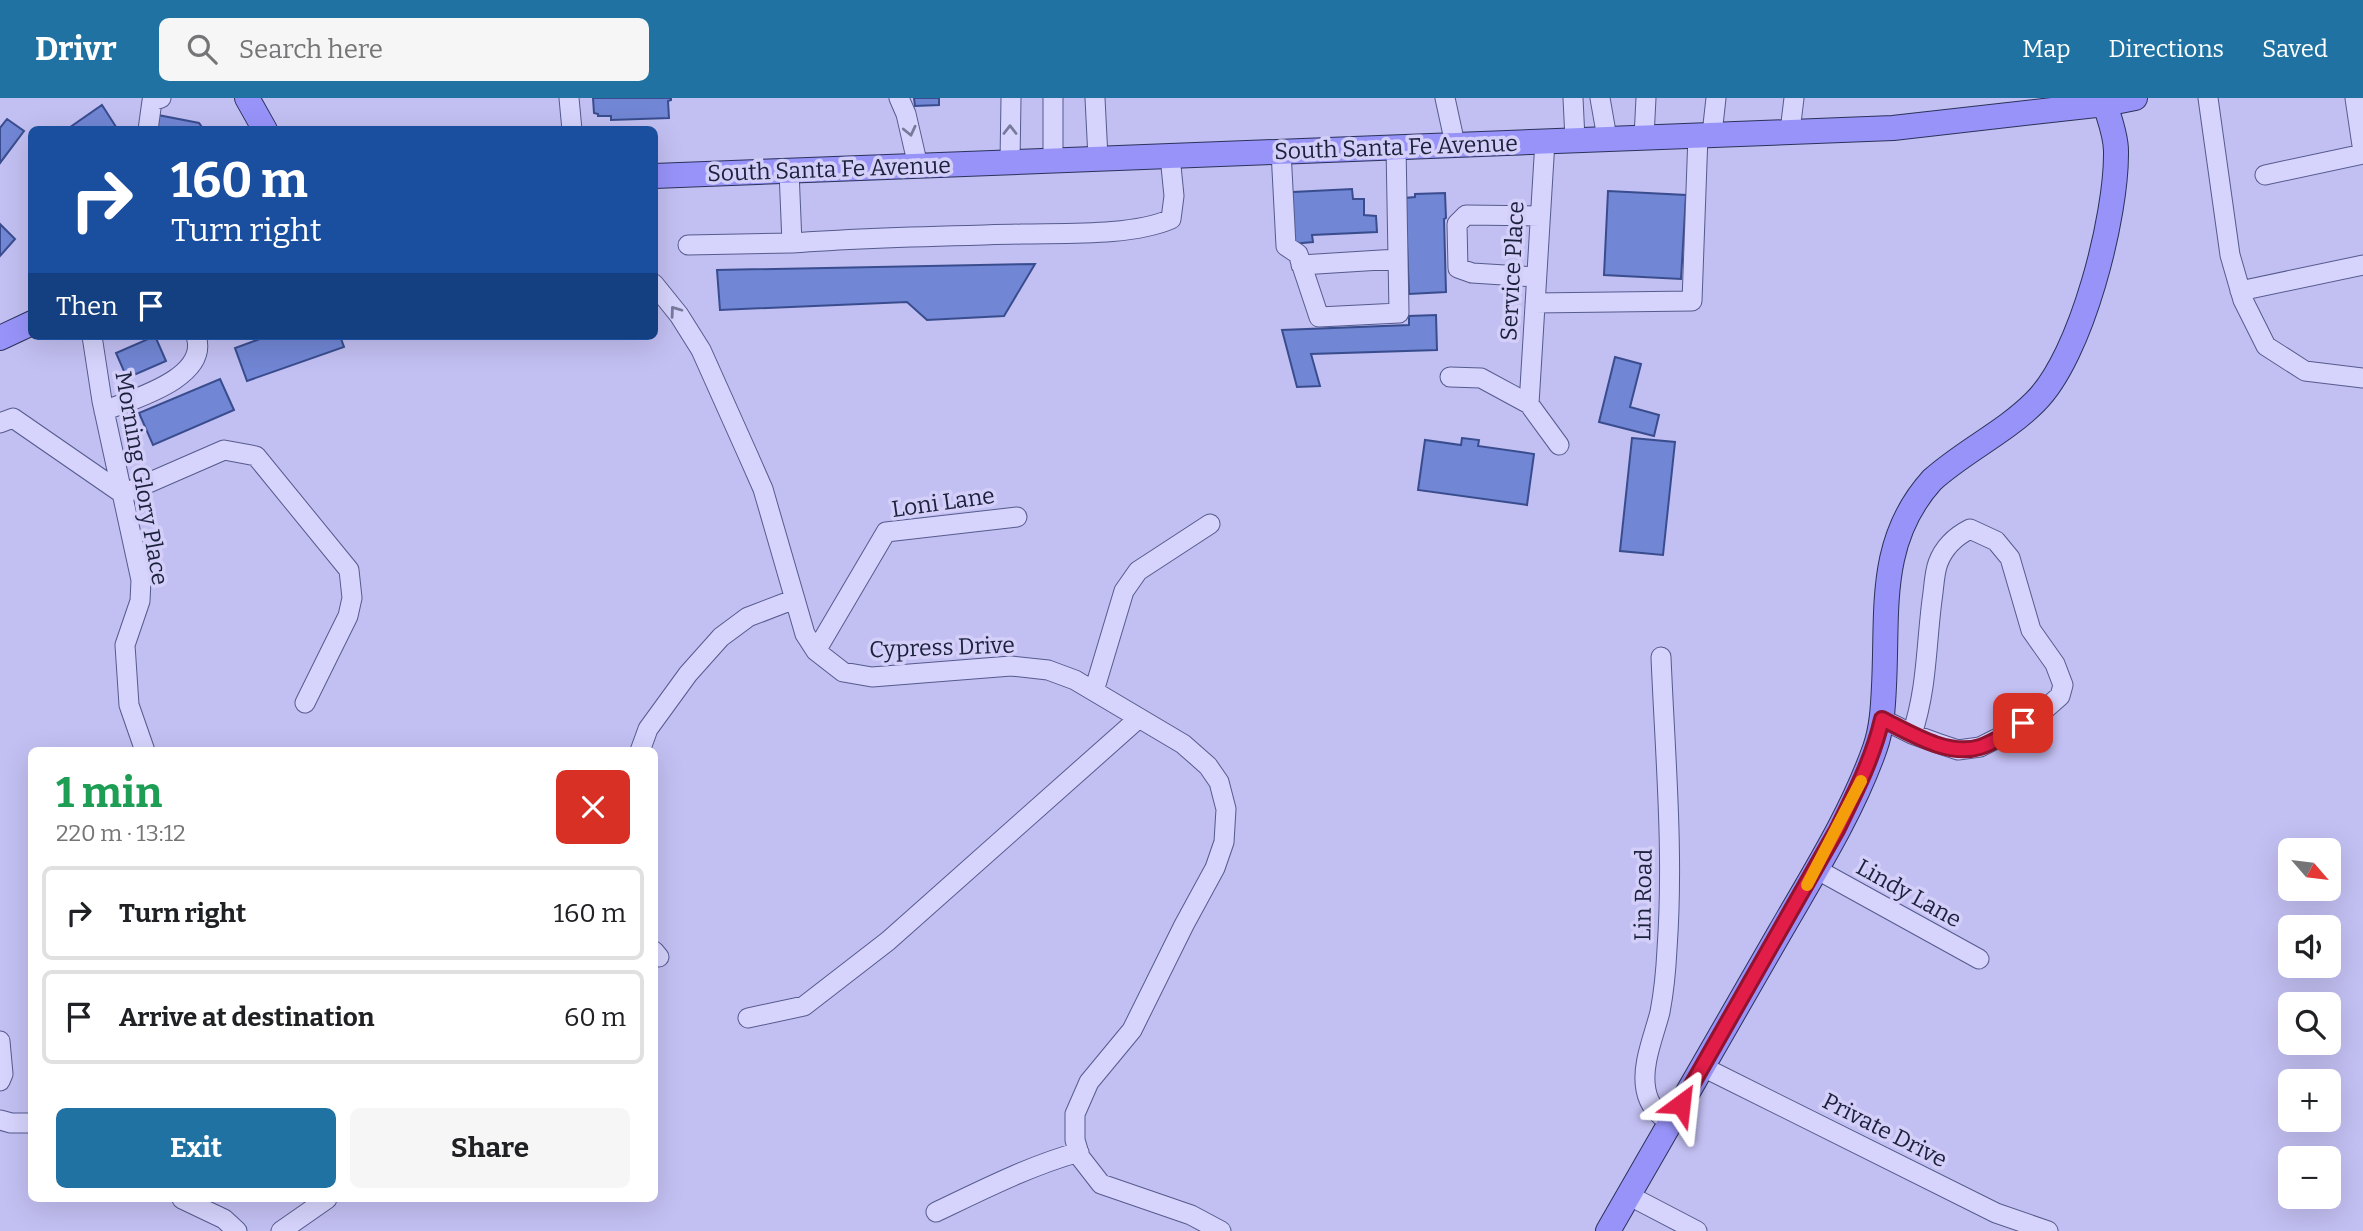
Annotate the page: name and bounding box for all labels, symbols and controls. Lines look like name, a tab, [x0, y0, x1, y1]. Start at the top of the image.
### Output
search box	[159, 18, 649, 81]
text: Drivr	[35, 29, 117, 69]
icon: search	[183, 30, 221, 68]
text: Search here	[239, 34, 383, 65]
text: Map	[2022, 35, 2071, 63]
text: Directions	[2109, 35, 2224, 63]
text: Saved	[2262, 35, 2328, 63]
one-way arrow	[1002, 124, 1018, 135]
one-way arrow	[902, 125, 916, 137]
street label: South Santa Fe Avenue	[1274, 129, 1518, 165]
text: 160 m	[171, 151, 308, 210]
street label: South Santa Fe Avenue	[707, 151, 951, 187]
icon: right	[56, 154, 147, 245]
street label: Service Place	[1494, 200, 1530, 342]
text: Turn right	[171, 211, 322, 249]
icon: arrive	[132, 287, 170, 325]
text: Then	[56, 291, 118, 322]
one-way arrow	[671, 306, 683, 319]
street label: Morning Glory Place	[109, 369, 175, 587]
street label: Loni Lane	[890, 481, 996, 523]
street label: Cypress Drive	[869, 630, 1015, 664]
pin	[1993, 693, 2053, 753]
icon: arrive	[2004, 704, 2042, 742]
text: 1 min	[56, 768, 162, 818]
button: close	[556, 770, 630, 844]
text: 220 m · 13:12	[56, 819, 186, 847]
north arrow	[2278, 838, 2342, 901]
map controls	[2278, 838, 2341, 1209]
street label: Lin Road	[1628, 848, 1658, 941]
street label: Lindy Lane	[1852, 853, 1966, 933]
icon: right	[60, 894, 98, 932]
text: Turn right	[119, 898, 246, 929]
text: 160 m	[554, 898, 626, 929]
button: sound	[2278, 915, 2341, 978]
button: search	[2278, 992, 2341, 1055]
icon: arrive	[60, 998, 98, 1036]
text: Arrive at destination	[119, 1002, 374, 1033]
text: 60 m	[564, 1002, 626, 1033]
position arrow	[1644, 1067, 1718, 1141]
button: +	[2278, 1069, 2341, 1132]
street label: Private Drive	[1818, 1087, 1952, 1173]
button: Exit	[56, 1108, 336, 1188]
button: Share	[350, 1108, 630, 1188]
button: −	[2278, 1146, 2341, 1209]

